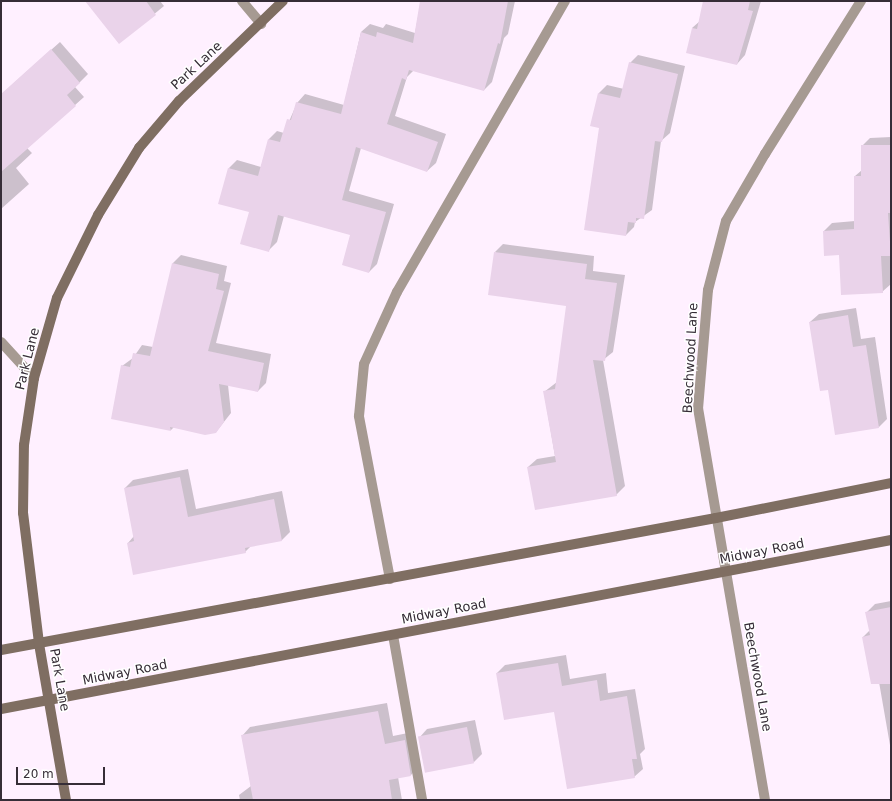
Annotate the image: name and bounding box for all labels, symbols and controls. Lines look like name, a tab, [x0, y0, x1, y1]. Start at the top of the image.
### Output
street label: Park Lane	[168, 39, 226, 93]
street label: Beechwood Lane	[680, 302, 702, 414]
street label: Park Lane	[13, 326, 43, 392]
street label: Midway Road	[718, 536, 806, 568]
street label: Midway Road	[400, 596, 488, 628]
street label: Beechwood Lane	[740, 621, 774, 733]
street label: Park Lane	[46, 647, 72, 713]
street label: Midway Road	[81, 657, 169, 689]
scale bar	[18, 759, 107, 785]
text: 20 m	[23, 767, 54, 781]

